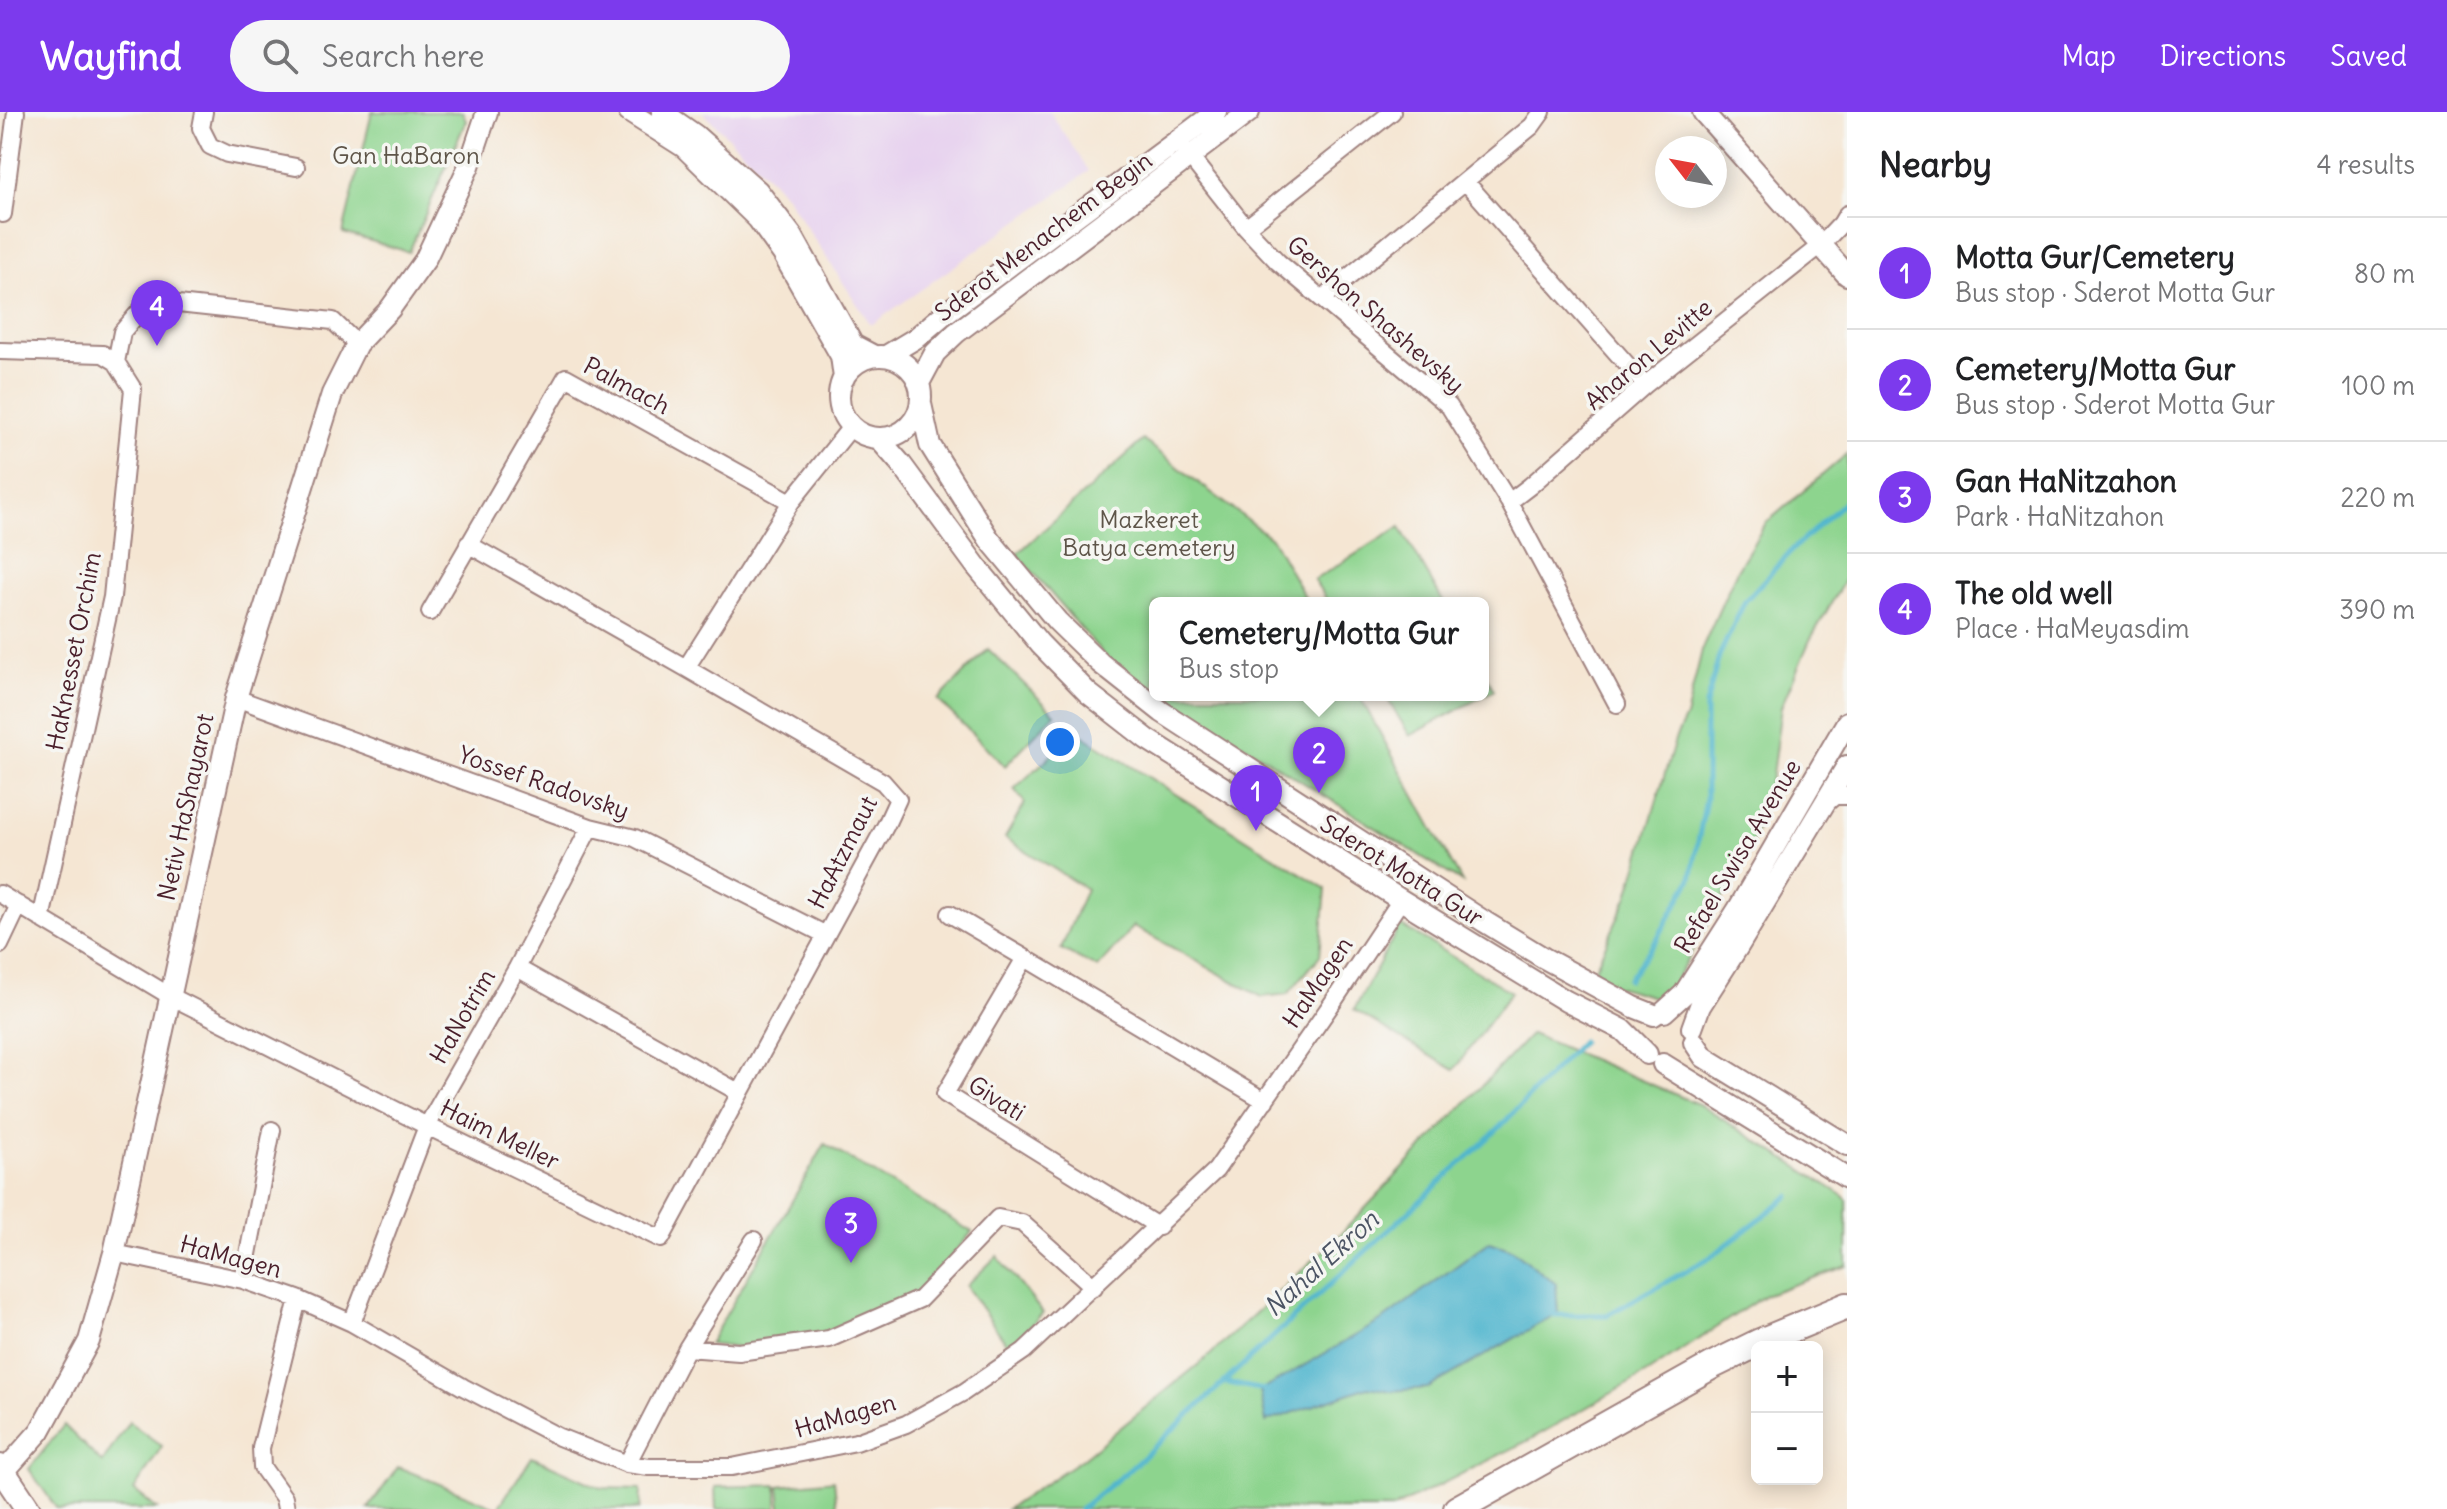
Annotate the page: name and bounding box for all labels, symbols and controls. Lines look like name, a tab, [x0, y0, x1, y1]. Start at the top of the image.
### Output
search box	[230, 20, 790, 92]
text: Wayfind	[40, 33, 182, 80]
icon: search	[258, 34, 302, 78]
text: Search here	[322, 37, 484, 75]
text: Map	[2061, 38, 2116, 74]
text: Directions	[2160, 38, 2286, 74]
text: Saved	[2330, 38, 2407, 74]
north arrow	[1655, 136, 1727, 208]
park label: Gan HaBaron	[332, 140, 480, 170]
text: Nearby	[1879, 143, 1992, 186]
street label: Sderot Menachem Begin	[929, 145, 1157, 327]
text: 4 results	[2317, 148, 2415, 181]
street label: Gershon Shashevsky	[1281, 229, 1471, 399]
text: Motta Gur/Cemetery	[1955, 238, 2235, 276]
text: 1	[1900, 257, 1910, 290]
text: 80 m	[2354, 257, 2415, 290]
text: Bus stop · Sderot Motta Gur	[1955, 276, 2275, 309]
pin: 4	[131, 280, 183, 346]
street label: Aharon Levitte	[1578, 292, 1718, 416]
street label: Palmach	[579, 350, 675, 420]
text: Cemetery/Motta Gur	[1955, 350, 2235, 388]
text: 2	[1898, 369, 1912, 402]
text: 100 m	[2341, 369, 2415, 402]
text: Bus stop · Sderot Motta Gur	[1955, 388, 2275, 421]
text: Gan HaNitzahon	[1955, 462, 2177, 500]
text: 3	[1898, 481, 1912, 514]
text: 220 m	[2340, 481, 2415, 514]
text: Park · HaNitzahon	[1955, 500, 2164, 533]
park label: Mazkeret Batya cemetery	[1062, 504, 1236, 562]
street label: HaKnesset Orchim	[39, 549, 107, 753]
text: The old well	[1955, 574, 2113, 612]
text: 4	[1897, 593, 1913, 626]
text: 390 m	[2339, 593, 2415, 626]
popup	[1149, 597, 1489, 701]
text: Place · HaMeyasdim	[1955, 612, 2190, 645]
text: Cemetery/Motta Gur	[1179, 614, 1459, 652]
text: Bus stop	[1179, 652, 1279, 685]
street label: Netiv HaShayarot	[151, 711, 219, 903]
your location	[1040, 722, 1080, 762]
pin: 2	[1293, 727, 1345, 793]
street label: Yossef Radovsky	[455, 739, 633, 825]
street label: Refael Swisa Avenue	[1667, 754, 1807, 958]
pin: 1	[1230, 765, 1282, 831]
street label: HaAtzmaut	[801, 791, 883, 913]
street label: Sderot Motta Gur	[1315, 808, 1489, 932]
street label: HaMagen	[1276, 930, 1359, 1033]
street label: HaNotrim	[423, 963, 501, 1069]
street label: Givati	[963, 1069, 1031, 1127]
street label: Haim Meller	[436, 1092, 565, 1176]
pin: 3	[825, 1197, 877, 1263]
water label: Nahal Ekron	[1257, 1202, 1386, 1323]
street label: HaMagen	[177, 1228, 285, 1284]
map controls	[1751, 1341, 1823, 1485]
button: +	[1751, 1341, 1823, 1413]
street label: HaMagen	[791, 1386, 899, 1444]
button: −	[1751, 1413, 1823, 1485]

